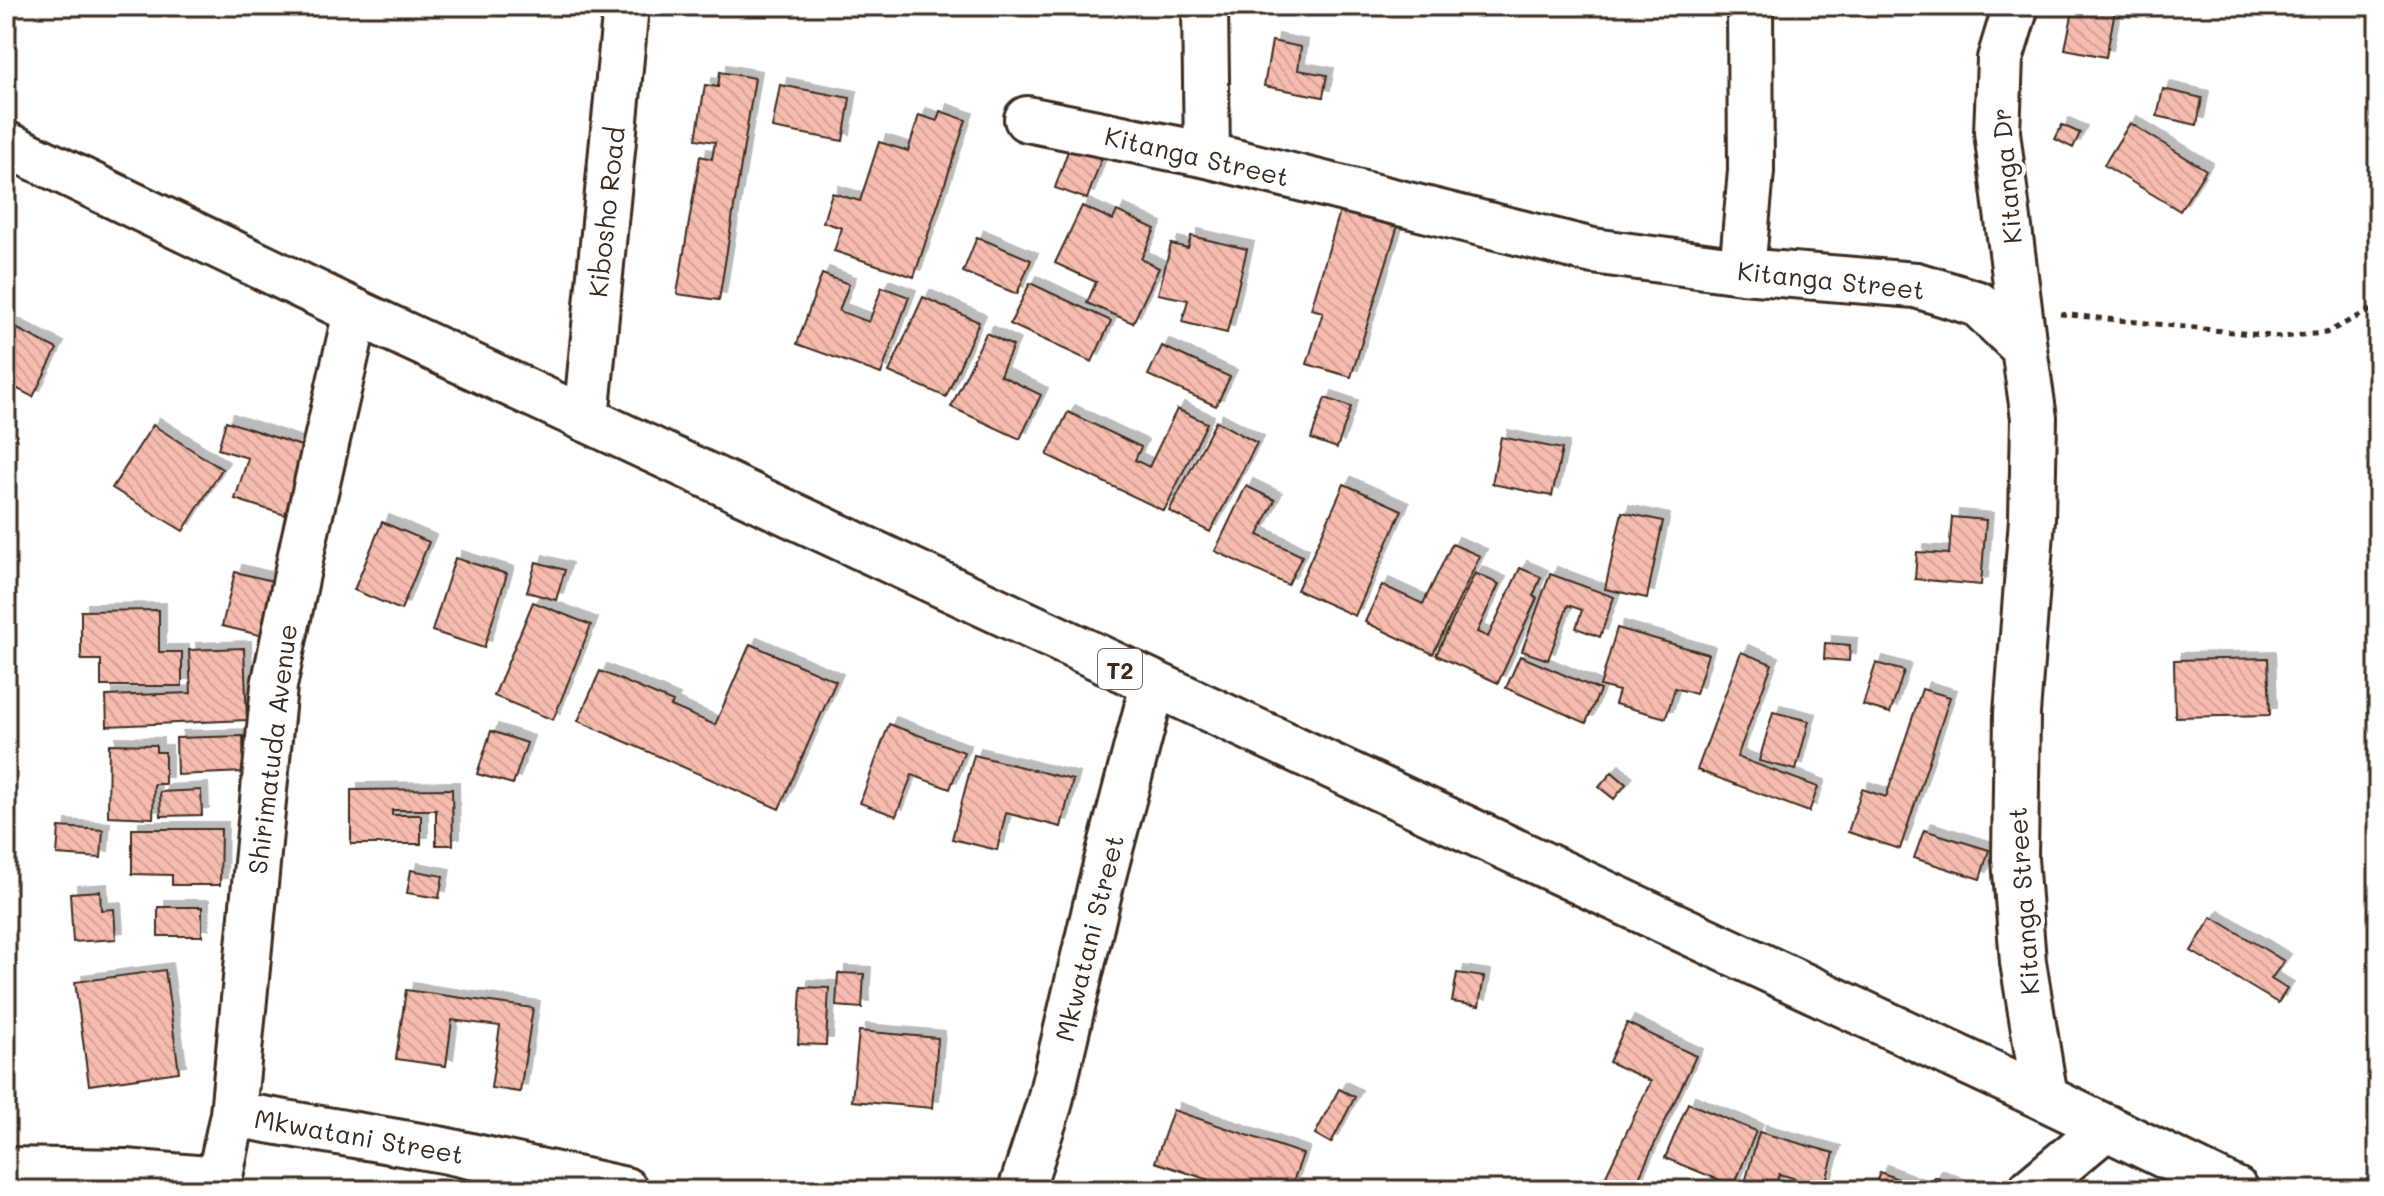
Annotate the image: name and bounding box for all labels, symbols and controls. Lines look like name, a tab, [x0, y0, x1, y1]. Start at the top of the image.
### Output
street label: Kitanga Dr	[1983, 107, 2029, 245]
street label: Kitanga Street	[1102, 118, 1292, 194]
street label: Kibosho Road	[580, 125, 632, 299]
street label: Kitanga Street	[1736, 253, 1926, 307]
street label: Shirimatuda Avenue	[240, 622, 304, 876]
road number: T2	[1098, 649, 1142, 689]
street label: Kitanga Street	[1999, 806, 2047, 996]
street label: Mkwatani Street	[1047, 831, 1131, 1045]
street label: Mkwatani Street	[252, 1101, 466, 1171]

